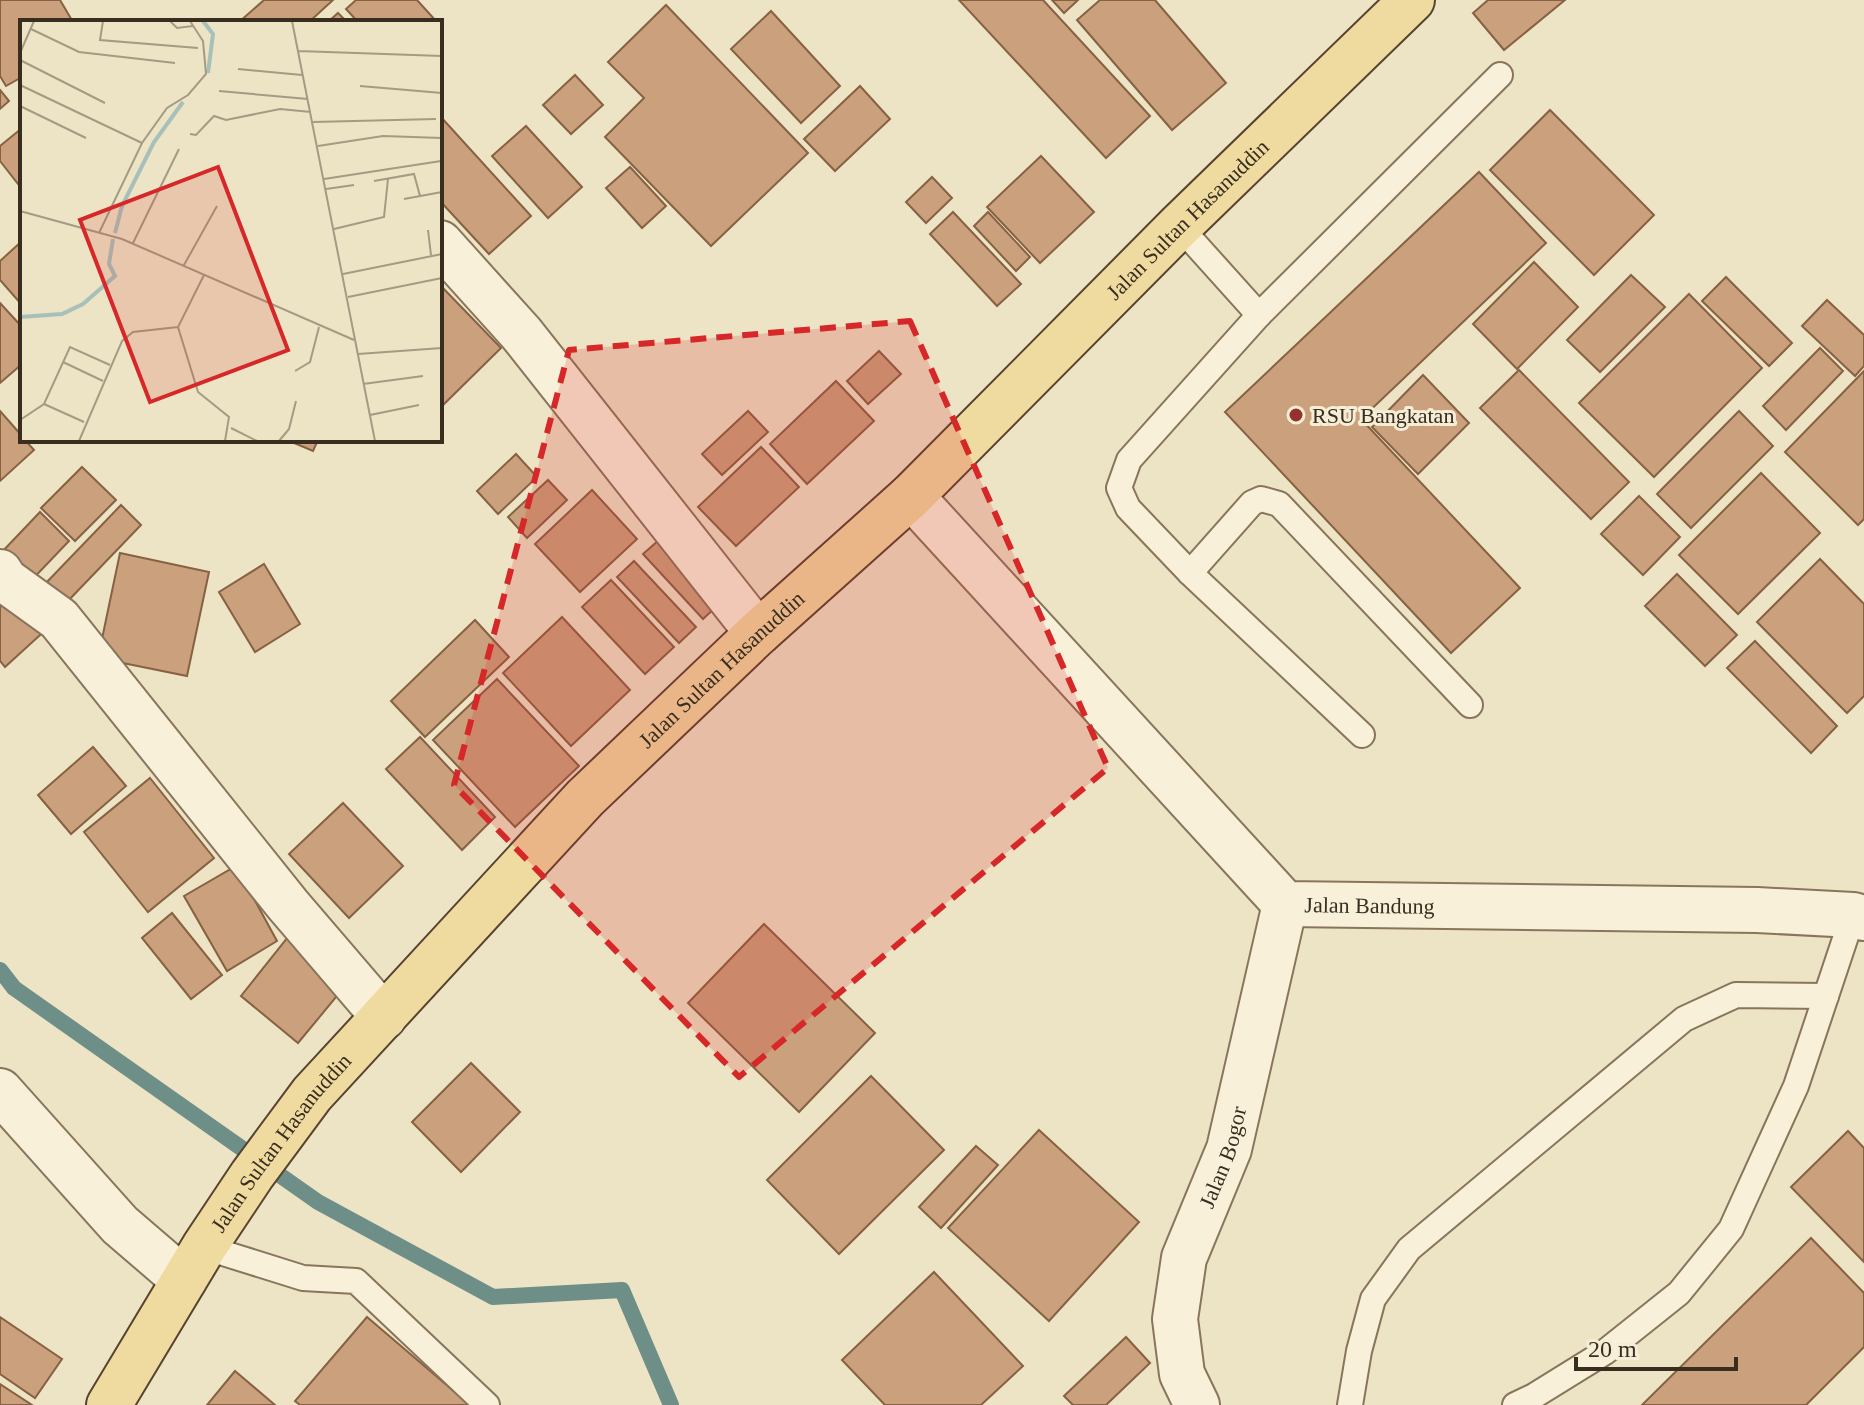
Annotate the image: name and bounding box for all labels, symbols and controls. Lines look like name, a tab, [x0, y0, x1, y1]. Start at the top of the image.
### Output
inset map	[20, 20, 442, 442]
street label: Jalan Sultan Hasanuddin	[1101, 134, 1274, 304]
place label: RSU Bangkatan	[1312, 403, 1454, 428]
marker: RSU Bangkatan	[1287, 406, 1305, 424]
street label: Jalan Sultan Hasanuddin	[633, 585, 809, 753]
street label: Jalan Bandung	[1304, 892, 1435, 918]
street label: Jalan Sultan Hasanuddin	[205, 1048, 356, 1237]
street label: Jalan Bogor	[1194, 1103, 1251, 1211]
scale bar	[1576, 1321, 1736, 1371]
text: 20 m	[1588, 1336, 1637, 1362]

